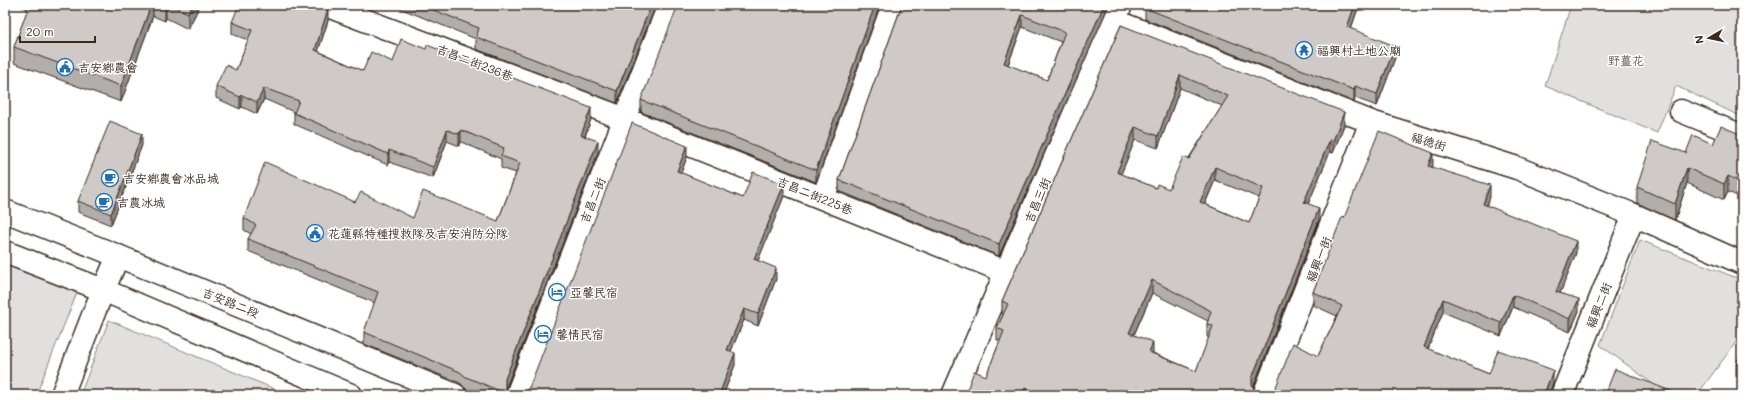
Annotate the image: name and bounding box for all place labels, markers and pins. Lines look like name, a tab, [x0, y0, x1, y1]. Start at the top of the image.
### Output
temple icon: 福興村土地公廟	[1294, 40, 1314, 60]
place label: 福興村土地公廟	[1317, 42, 1401, 58]
public building icon: 吉安鄉農會	[55, 57, 75, 77]
place label: 吉安鄉農會	[78, 59, 138, 75]
cafe icon: 吉安鄉農會冰品城	[100, 168, 120, 188]
place label: 吉安鄉農會冰品城	[123, 170, 219, 186]
cafe icon: 吉農冰城	[94, 192, 114, 212]
place label: 吉農冰城	[117, 194, 165, 210]
public building icon: 花蓮縣特種搜救隊及吉安消防分隊	[305, 223, 325, 243]
place label: 花蓮縣特種搜救隊及吉安消防分隊	[328, 225, 508, 241]
hotel icon: 亞馨民宿	[547, 282, 567, 302]
place label: 亞馨民宿	[570, 284, 618, 300]
hotel icon: 馨情民宿	[533, 324, 553, 344]
place label: 馨情民宿	[556, 326, 604, 342]

